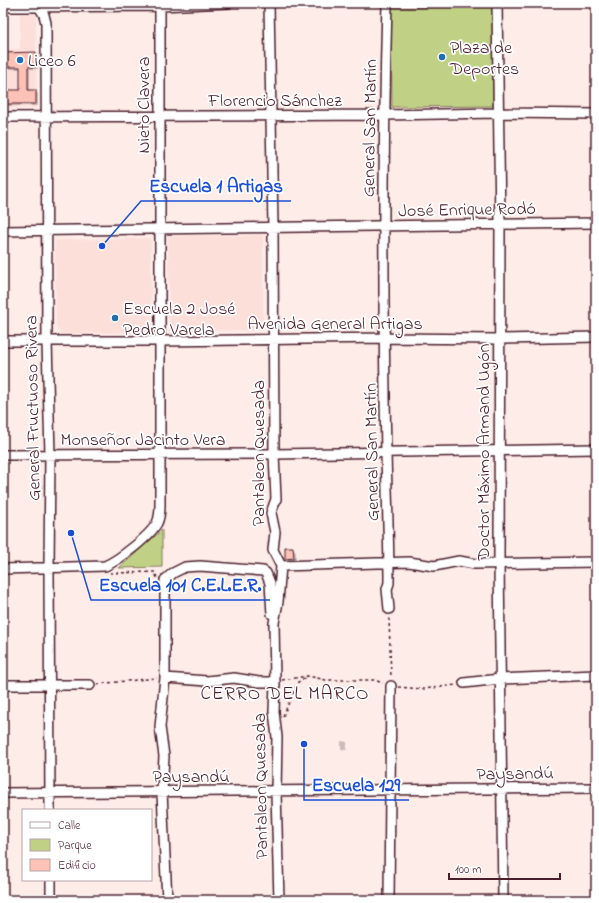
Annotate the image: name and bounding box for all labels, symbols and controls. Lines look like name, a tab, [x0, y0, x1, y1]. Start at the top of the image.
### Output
place label: Plaza de Deportes	[449, 36, 519, 83]
place label: Liceo 6	[28, 49, 76, 75]
marker: Plaza de Deportes	[437, 52, 447, 62]
marker: Liceo 6	[15, 55, 25, 65]
street label: Nieto Clavera	[132, 57, 158, 153]
street label: General San Martín	[357, 59, 385, 197]
street label: Florencio Sánchez	[207, 89, 342, 115]
callout: Escuela 1 Artigas	[141, 170, 291, 201]
text: Escuela 1 Artigas	[149, 174, 283, 203]
street label: José Enrique Rodó	[398, 197, 536, 225]
place label: Escuela 2 José Pedro Varela	[123, 297, 236, 344]
street label: Avenida General Artigas	[247, 312, 423, 339]
marker: Escuela 2 José Pedro Varela	[110, 313, 120, 323]
street label: General Fructuoso Rivera	[19, 315, 49, 501]
street label: Doctor Máximo Armand Ugón	[472, 343, 499, 561]
street label: Pantaleon Quesada	[247, 380, 273, 526]
street label: General San Martín	[359, 383, 387, 521]
street label: Monseñor Jacinto Vera	[60, 428, 226, 454]
callout: Escuela 101 C.E.L.E.R.	[91, 569, 270, 600]
text: Escuela 101 C.E.L.E.R.	[99, 573, 261, 600]
district label: CERRO DEL MARCO	[201, 681, 369, 708]
street label: Pantaleon Quesada	[248, 713, 276, 859]
street label: Paysandú	[476, 761, 554, 789]
street label: Paysandú	[152, 765, 230, 791]
callout: Escuela 129	[304, 769, 409, 800]
text: Escuela 129	[312, 773, 400, 800]
legend	[22, 809, 152, 881]
text: Calle	[58, 817, 81, 835]
text: Parque	[58, 837, 92, 855]
scale bar	[449, 855, 560, 881]
text: Edificio	[58, 857, 96, 875]
text: 100 m	[455, 861, 482, 879]

